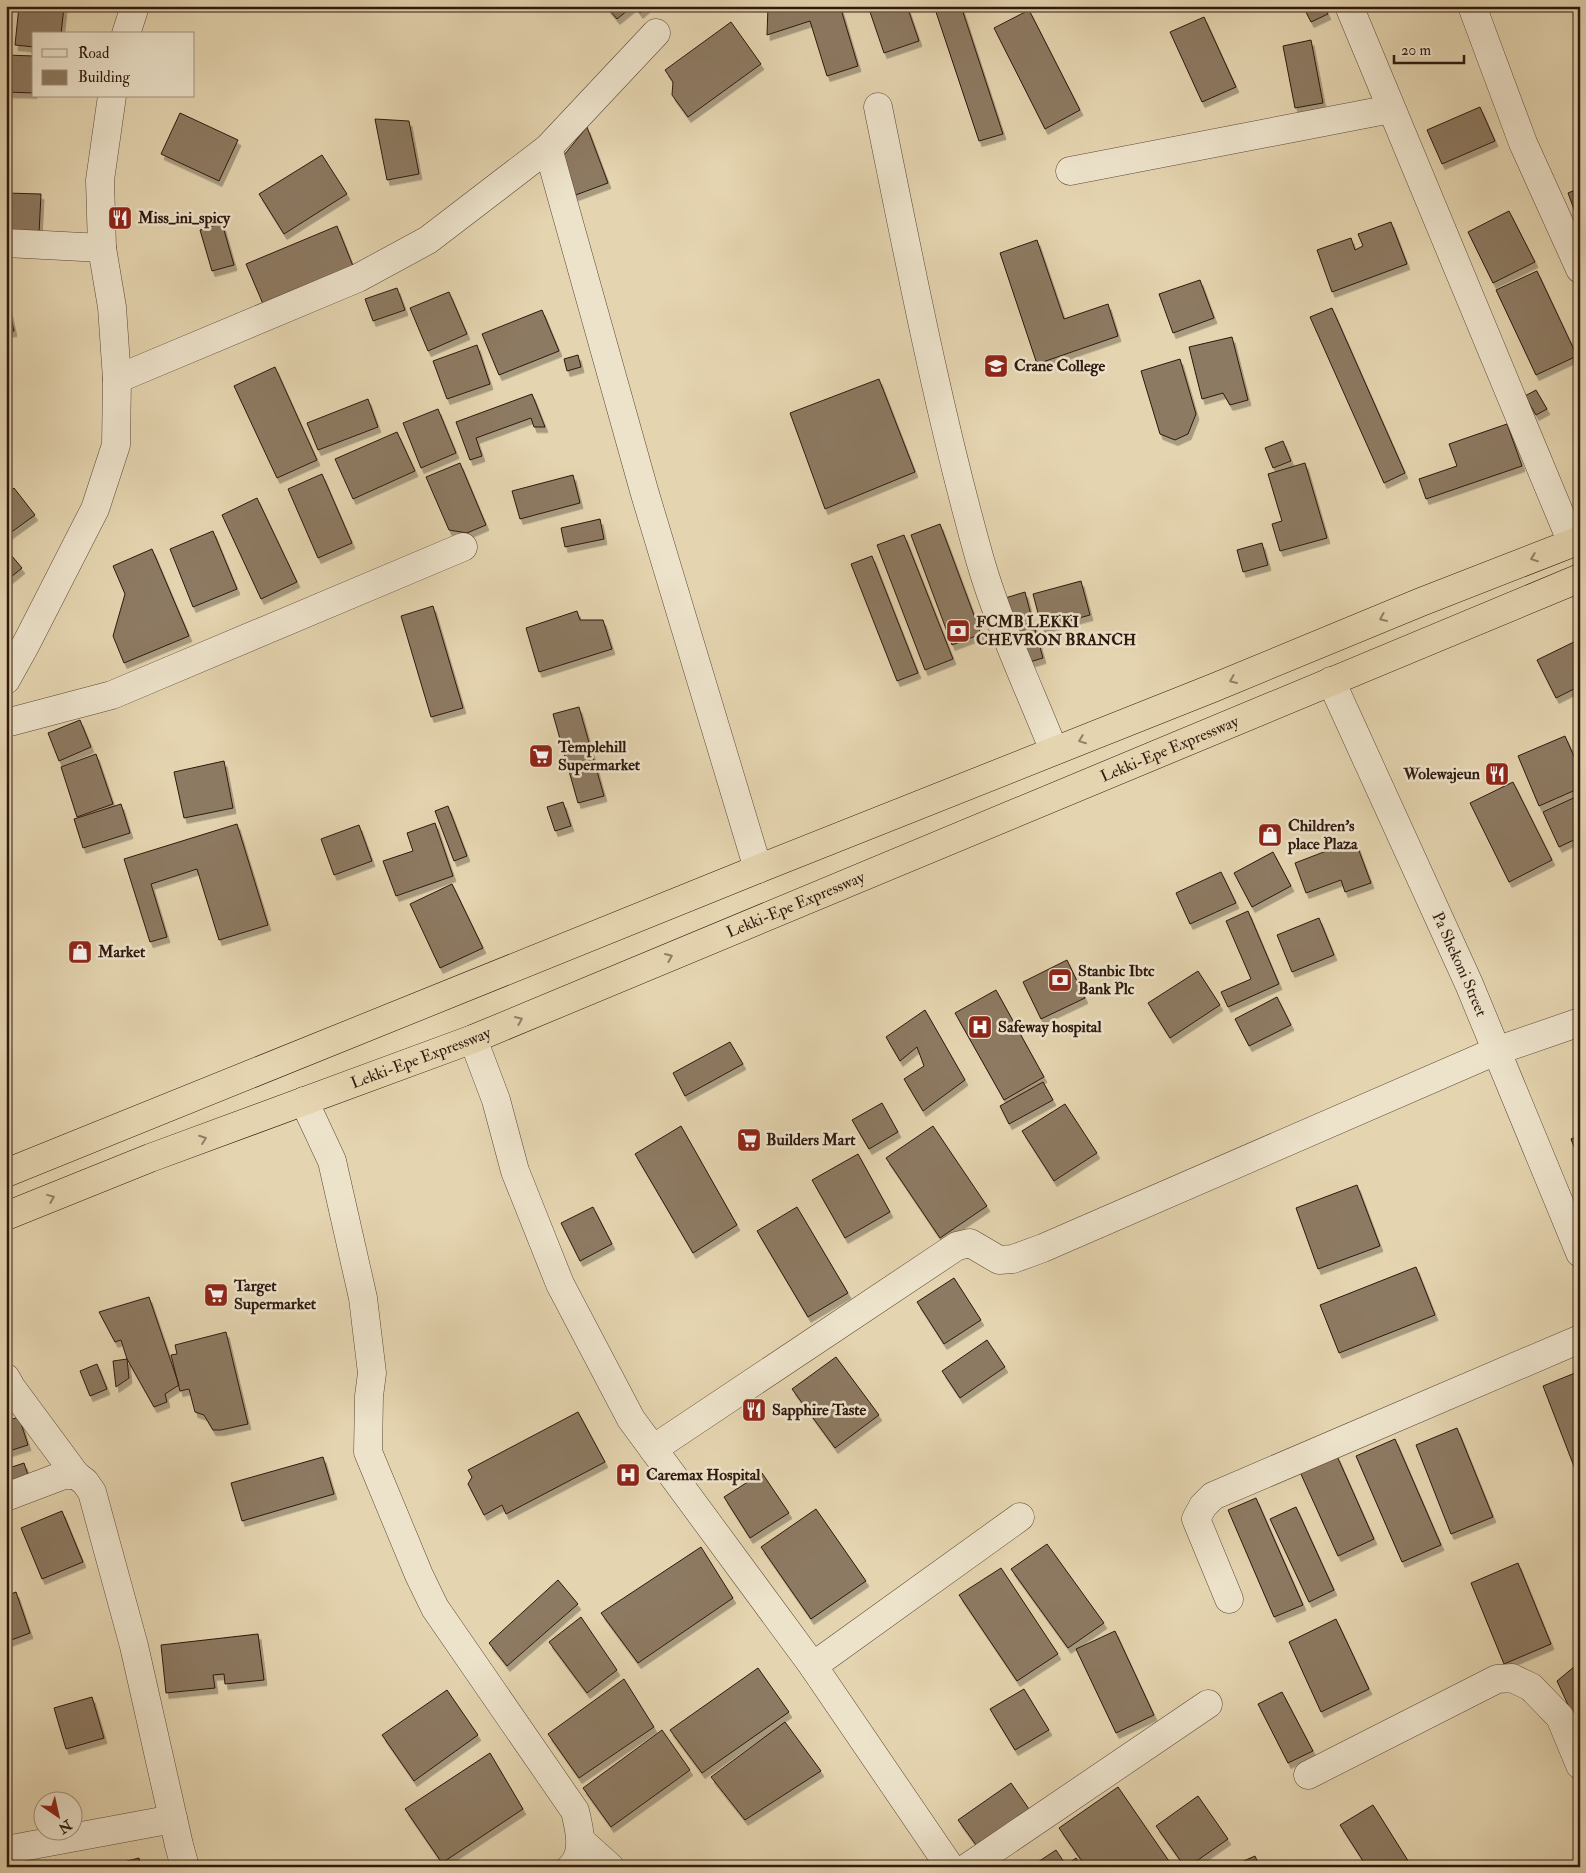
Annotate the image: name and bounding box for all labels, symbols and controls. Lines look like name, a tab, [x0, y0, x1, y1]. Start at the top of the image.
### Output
legend	[32, 32, 195, 98]
scale bar	[1394, 32, 1464, 64]
text: 20 m	[1401, 41, 1431, 60]
text: Road	[78, 44, 110, 63]
text: Building	[78, 68, 130, 87]
restaurant icon: Miss_ini_spicy	[107, 205, 133, 231]
place label: Miss_ini_spicy	[137, 208, 231, 229]
school or university icon: Crane College	[983, 353, 1009, 379]
place label: Crane College	[1014, 356, 1105, 377]
one-way arrow	[1531, 552, 1539, 562]
one-way arrow	[1379, 611, 1388, 622]
place label: FCMB LEKKI CHEVRON BRANCH	[976, 612, 1136, 650]
bank icon: FCMB LEKKI CHEVRON BRANCH	[945, 618, 971, 644]
one-way arrow	[1229, 674, 1238, 684]
street label: Lekki-Epe Expressway	[1097, 711, 1243, 787]
one-way arrow	[1078, 733, 1087, 744]
place label: Templehill Supermarket	[557, 737, 641, 776]
supermarket icon: Templehill Supermarket	[528, 743, 554, 769]
restaurant icon: Wolewajeun	[1484, 761, 1510, 787]
place label: Wolewajeun	[1402, 764, 1481, 784]
place label: Children's place Plaza	[1287, 816, 1358, 855]
shop icon: Children's place Plaza	[1257, 822, 1283, 848]
street label: Lekki-Epe Expressway	[724, 867, 869, 942]
street label: Pa Shekoni Street	[1427, 909, 1491, 1020]
shop icon: Market	[67, 939, 93, 965]
place label: Market	[97, 942, 146, 962]
one-way arrow	[664, 953, 672, 963]
place label: Stanbic Ibtc Bank Plc	[1078, 961, 1155, 999]
bank icon: Stanbic Ibtc Bank Plc	[1047, 967, 1073, 993]
hospital icon: Safeway hospital	[967, 1014, 993, 1040]
one-way arrow	[514, 1015, 523, 1026]
place label: Safeway hospital	[998, 1017, 1102, 1038]
street label: Lekki-Epe Expressway	[348, 1022, 495, 1093]
supermarket icon: Builders Mart	[736, 1127, 762, 1153]
place label: Builders Mart	[766, 1130, 856, 1150]
one-way arrow	[198, 1135, 207, 1145]
one-way arrow	[47, 1194, 55, 1204]
place label: Target Supermarket	[233, 1276, 317, 1315]
supermarket icon: Target Supermarket	[203, 1282, 229, 1308]
restaurant icon: Sapphire Taste	[741, 1397, 767, 1423]
place label: Sapphire Taste	[772, 1400, 867, 1421]
hospital icon: Caremax Hospital	[615, 1462, 641, 1488]
place label: Caremax Hospital	[646, 1465, 761, 1486]
north arrow	[32, 1790, 82, 1840]
text: N	[55, 1815, 76, 1837]

